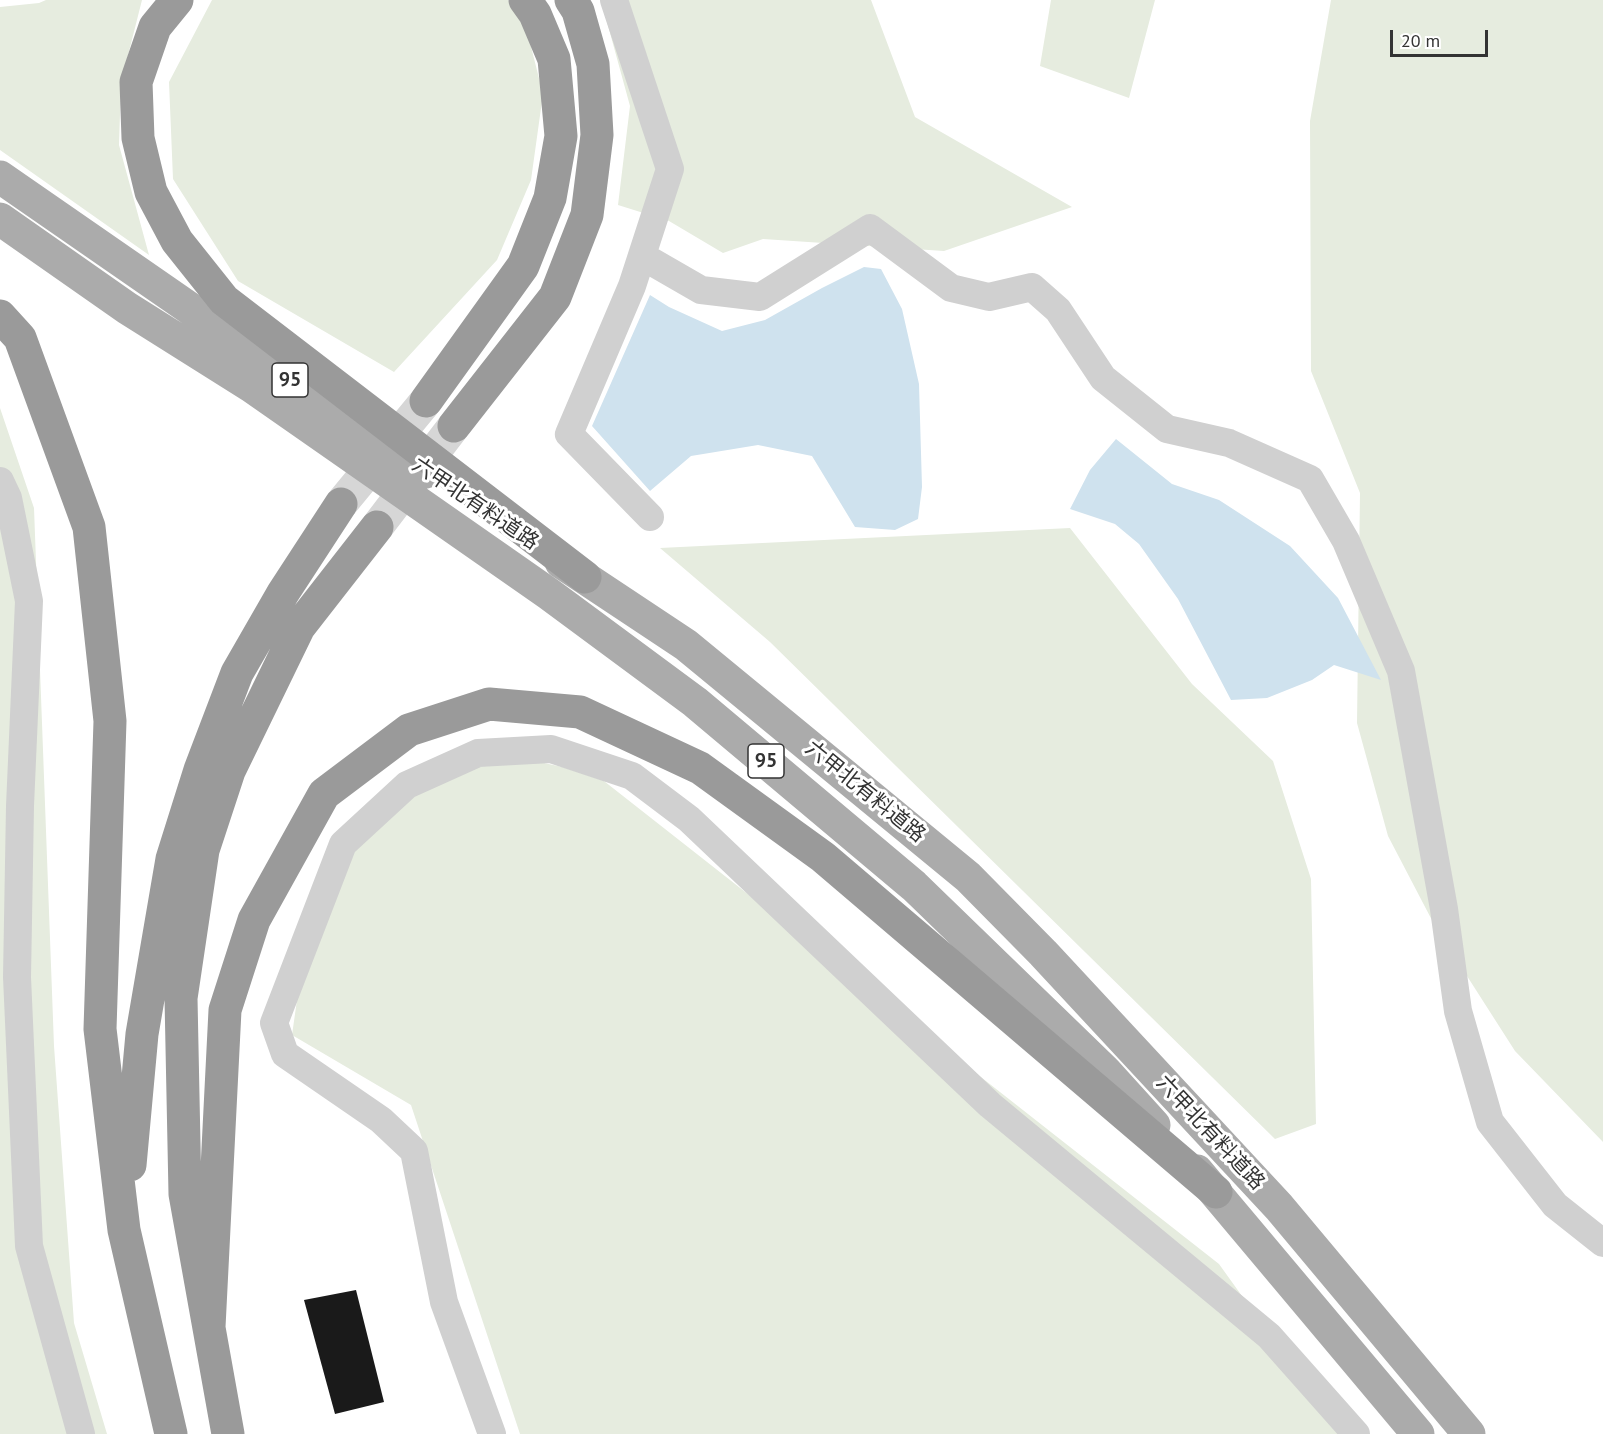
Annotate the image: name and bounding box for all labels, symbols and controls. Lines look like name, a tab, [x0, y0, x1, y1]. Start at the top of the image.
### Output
scale bar	[1393, 18, 1490, 56]
text: 20 m	[1401, 29, 1440, 52]
road number: 95	[272, 363, 308, 397]
street label: 六甲北有料道路	[407, 452, 543, 556]
street label: 六甲北有料道路	[800, 736, 930, 848]
road number: 95	[748, 744, 784, 778]
street label: 六甲北有料道路	[1151, 1071, 1269, 1195]

